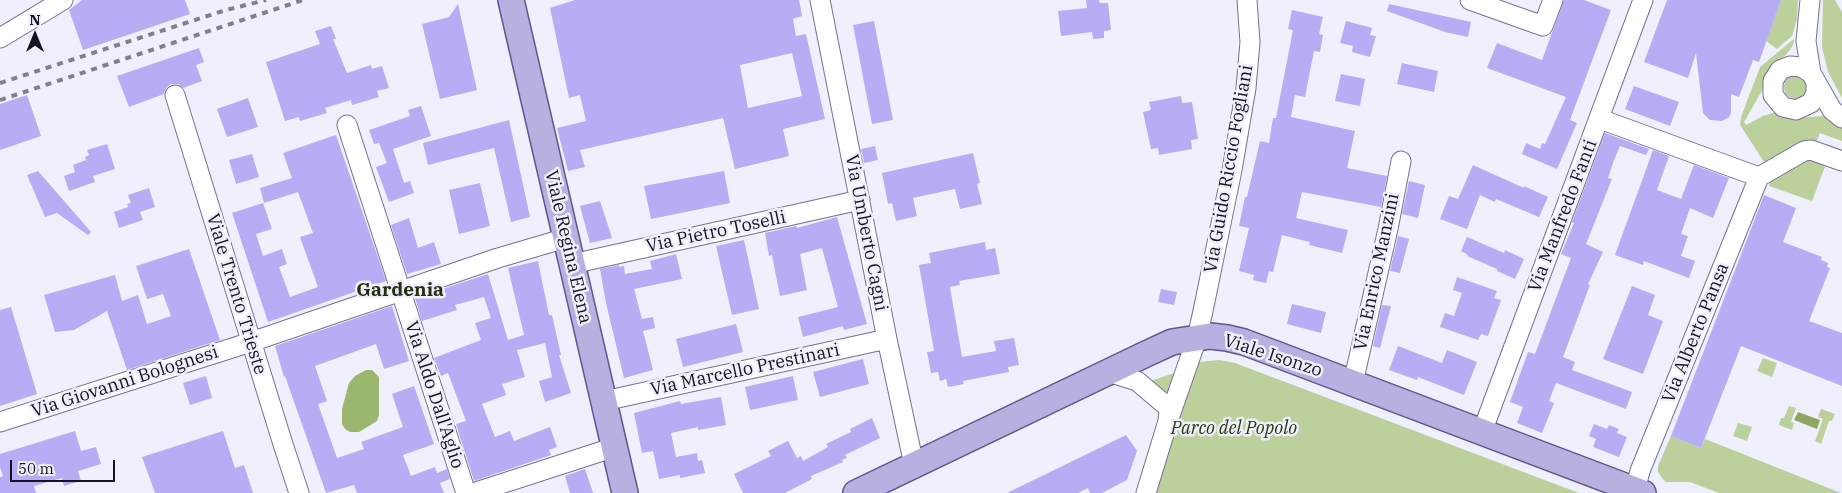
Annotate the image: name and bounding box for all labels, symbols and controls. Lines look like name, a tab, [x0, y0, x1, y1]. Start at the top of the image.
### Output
north arrow	[10, 10, 60, 60]
text: N	[29, 11, 41, 29]
street label: Via Guido Riccio Fogliani	[1200, 63, 1258, 275]
street label: Via Manfredo Fanti	[1524, 137, 1602, 295]
street label: Via Umberto Cagni	[840, 153, 892, 313]
street label: Viale Regina Elena	[540, 168, 596, 326]
street label: Via Enrico Manzini	[1350, 191, 1404, 353]
street label: Via Pietro Toselli	[644, 207, 788, 257]
street label: Viale Trento Trieste	[201, 211, 271, 377]
street label: Via Alberto Pansa	[1658, 260, 1734, 406]
district label: Gardenia	[356, 280, 444, 302]
street label: Via Aldo Dall'Aglio	[400, 319, 468, 471]
street label: Viale Isonzo	[1221, 330, 1325, 382]
street label: Via Marcello Prestinari	[648, 339, 842, 401]
street label: Via Giovanni Bolognesi	[29, 342, 221, 422]
park label: Parco del Popolo	[1171, 418, 1297, 440]
scale bar	[12, 450, 118, 482]
text: 50 m	[18, 459, 54, 478]

